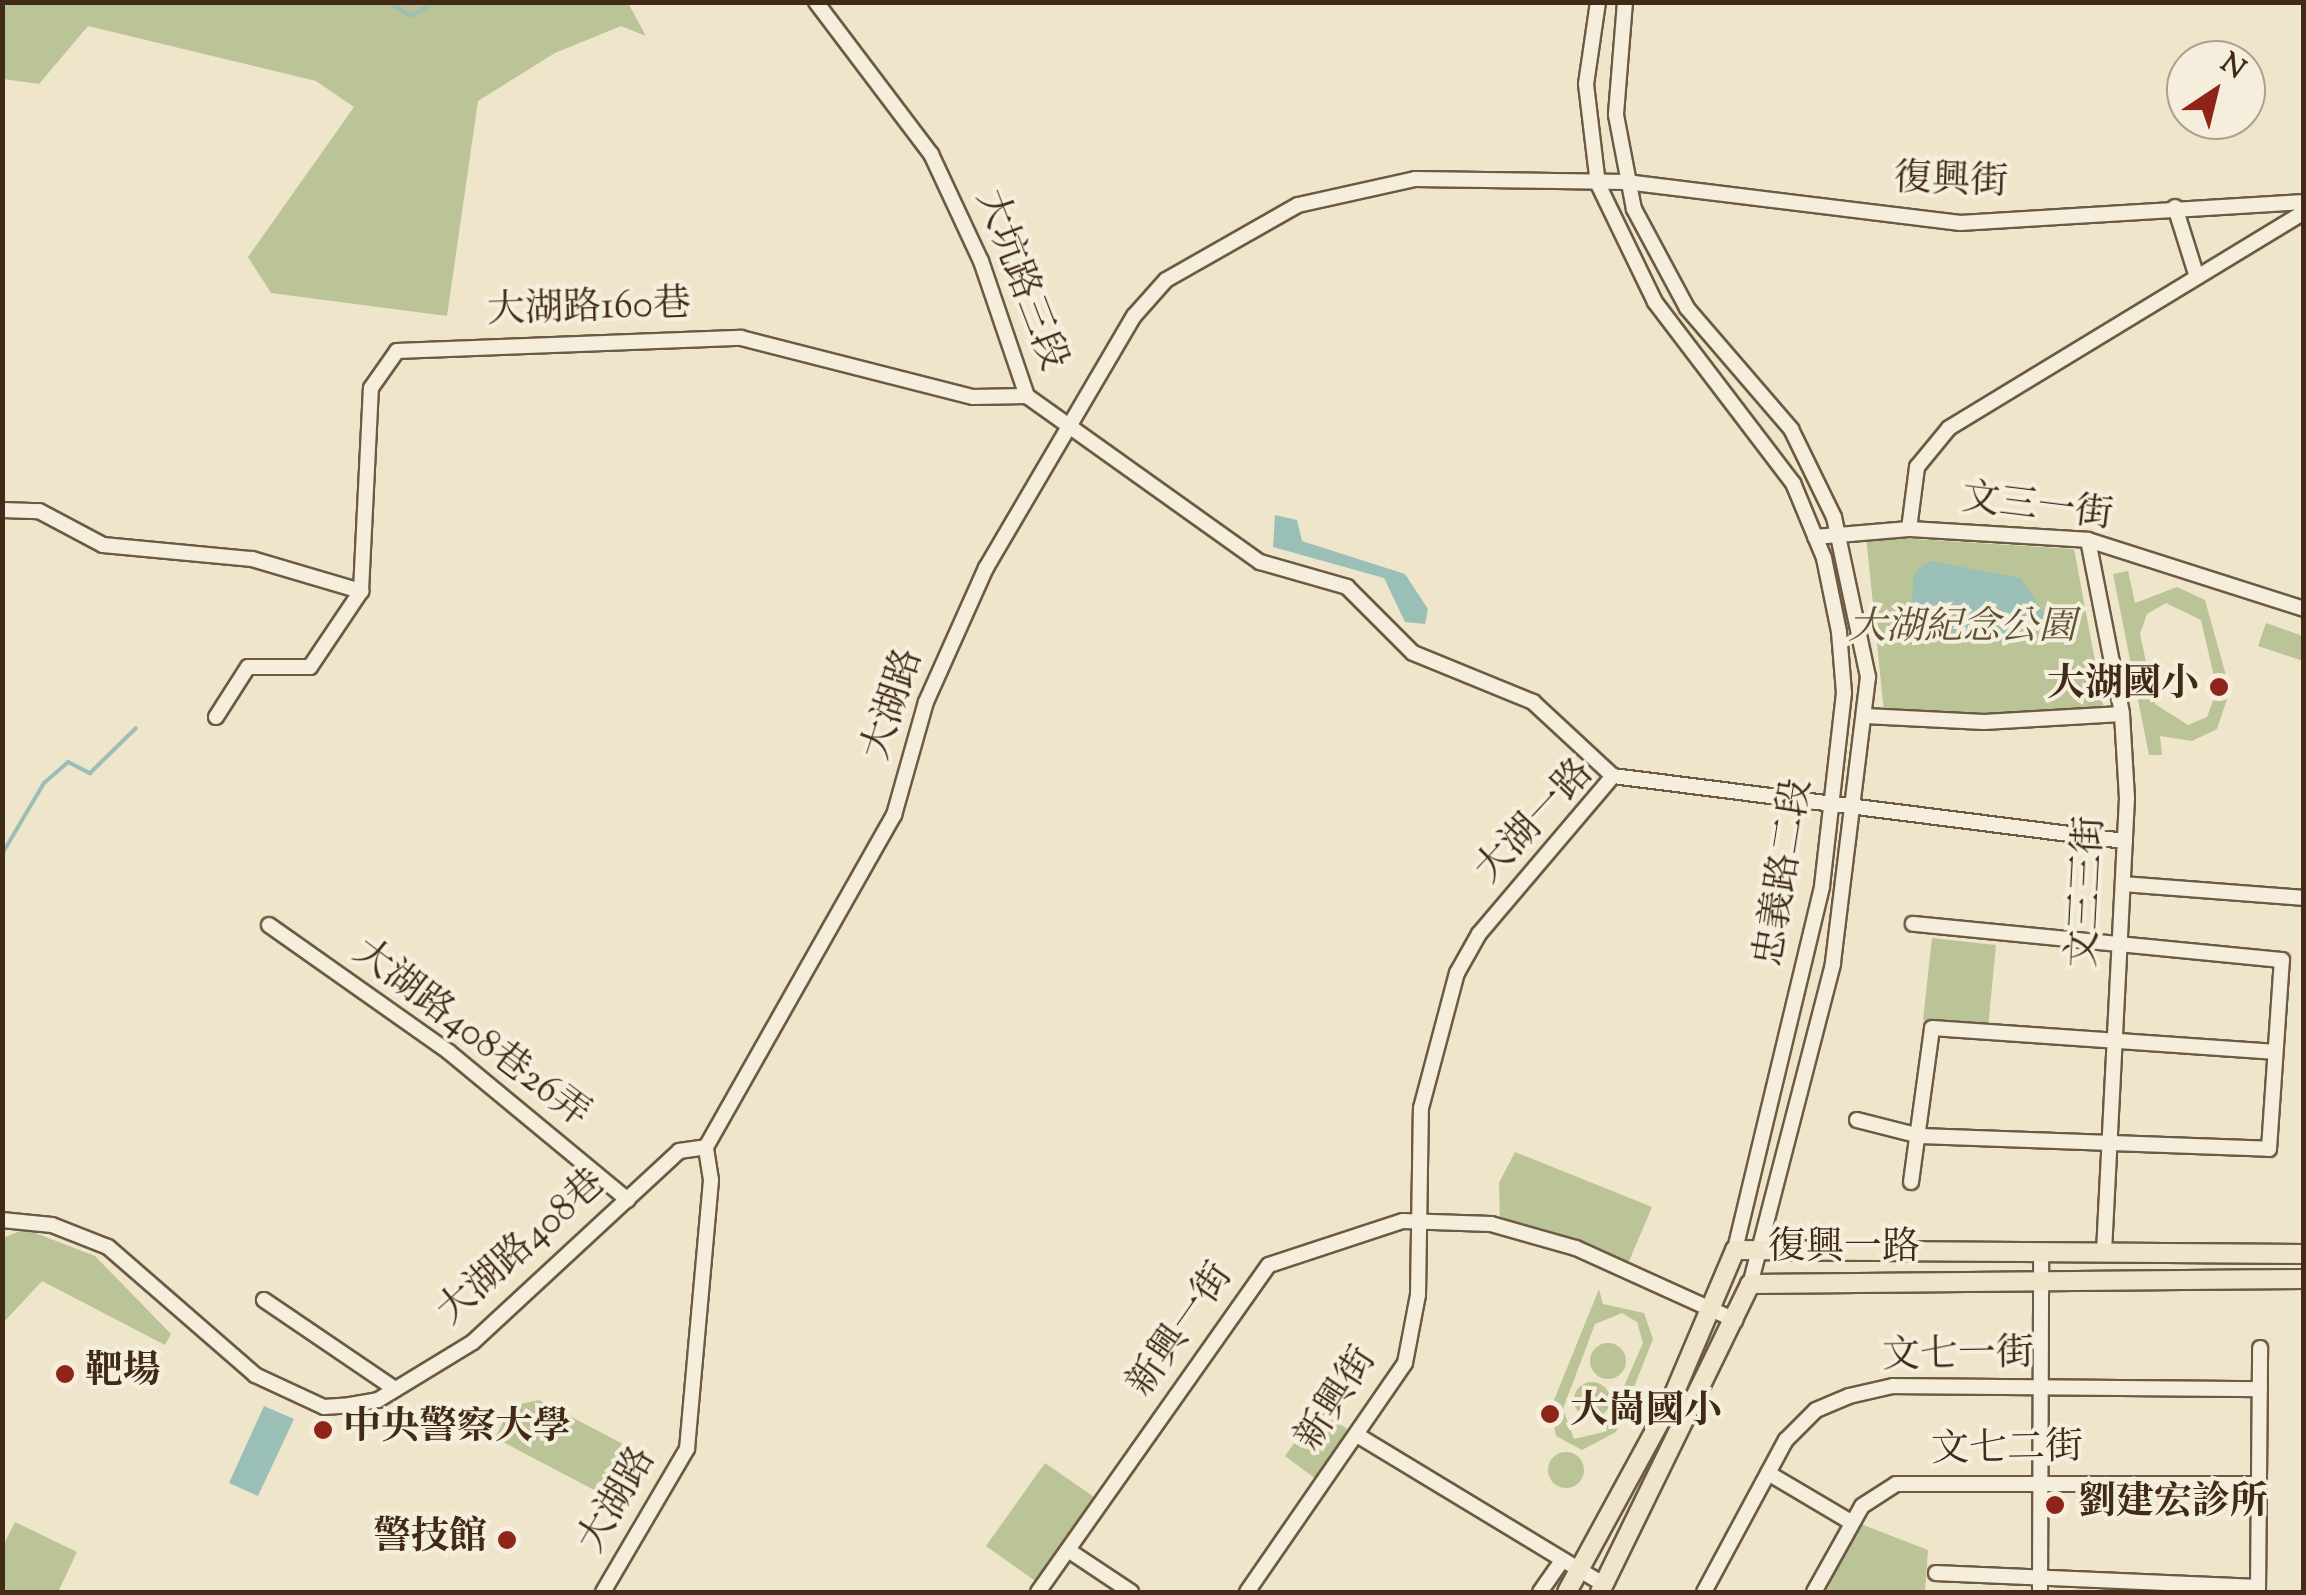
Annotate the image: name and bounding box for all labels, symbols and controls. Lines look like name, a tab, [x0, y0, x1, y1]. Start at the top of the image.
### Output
north arrow	[2166, 40, 2266, 140]
text: N	[2211, 44, 2253, 90]
street label: 復興街	[1893, 158, 2009, 208]
street label: 大坑路三段	[964, 184, 1074, 378]
street label: 大湖路160巷	[486, 284, 692, 336]
street label: 文三一街	[1959, 477, 2115, 541]
park label: 大湖紀念公園	[1848, 607, 2076, 653]
street label: 大湖路	[856, 644, 934, 766]
place label: 大湖國小	[2047, 664, 2199, 710]
marker: 大湖國小	[2208, 676, 2230, 698]
street label: 大湖一路	[1467, 752, 1605, 894]
street label: 忠義路二段	[1749, 776, 1823, 970]
street label: 文三三街	[2062, 815, 2116, 969]
street label: 大湖路408巷26弄	[343, 931, 597, 1139]
street label: 大湖路408巷	[430, 1162, 616, 1336]
street label: 復興一路	[1768, 1227, 1920, 1273]
street label: 新興一街	[1120, 1256, 1244, 1406]
street label: 文七一街	[1882, 1333, 2034, 1381]
street label: 新興街	[1288, 1340, 1388, 1460]
place label: 靶場	[85, 1351, 161, 1397]
marker: 靶場	[54, 1363, 76, 1385]
place label: 大崗國小	[1570, 1391, 1722, 1437]
marker: 大崗國小	[1539, 1403, 1561, 1425]
place label: 中央警察大學	[343, 1407, 571, 1453]
marker: 中央警察大學	[312, 1419, 334, 1441]
street label: 文七二街	[1931, 1427, 2083, 1475]
street label: 大湖路	[571, 1440, 667, 1562]
place label: 劉建宏診所	[2078, 1482, 2268, 1528]
marker: 劉建宏診所	[2042, 1492, 2068, 1518]
place label: 警技館	[373, 1517, 487, 1563]
marker: 警技館	[496, 1529, 518, 1551]

